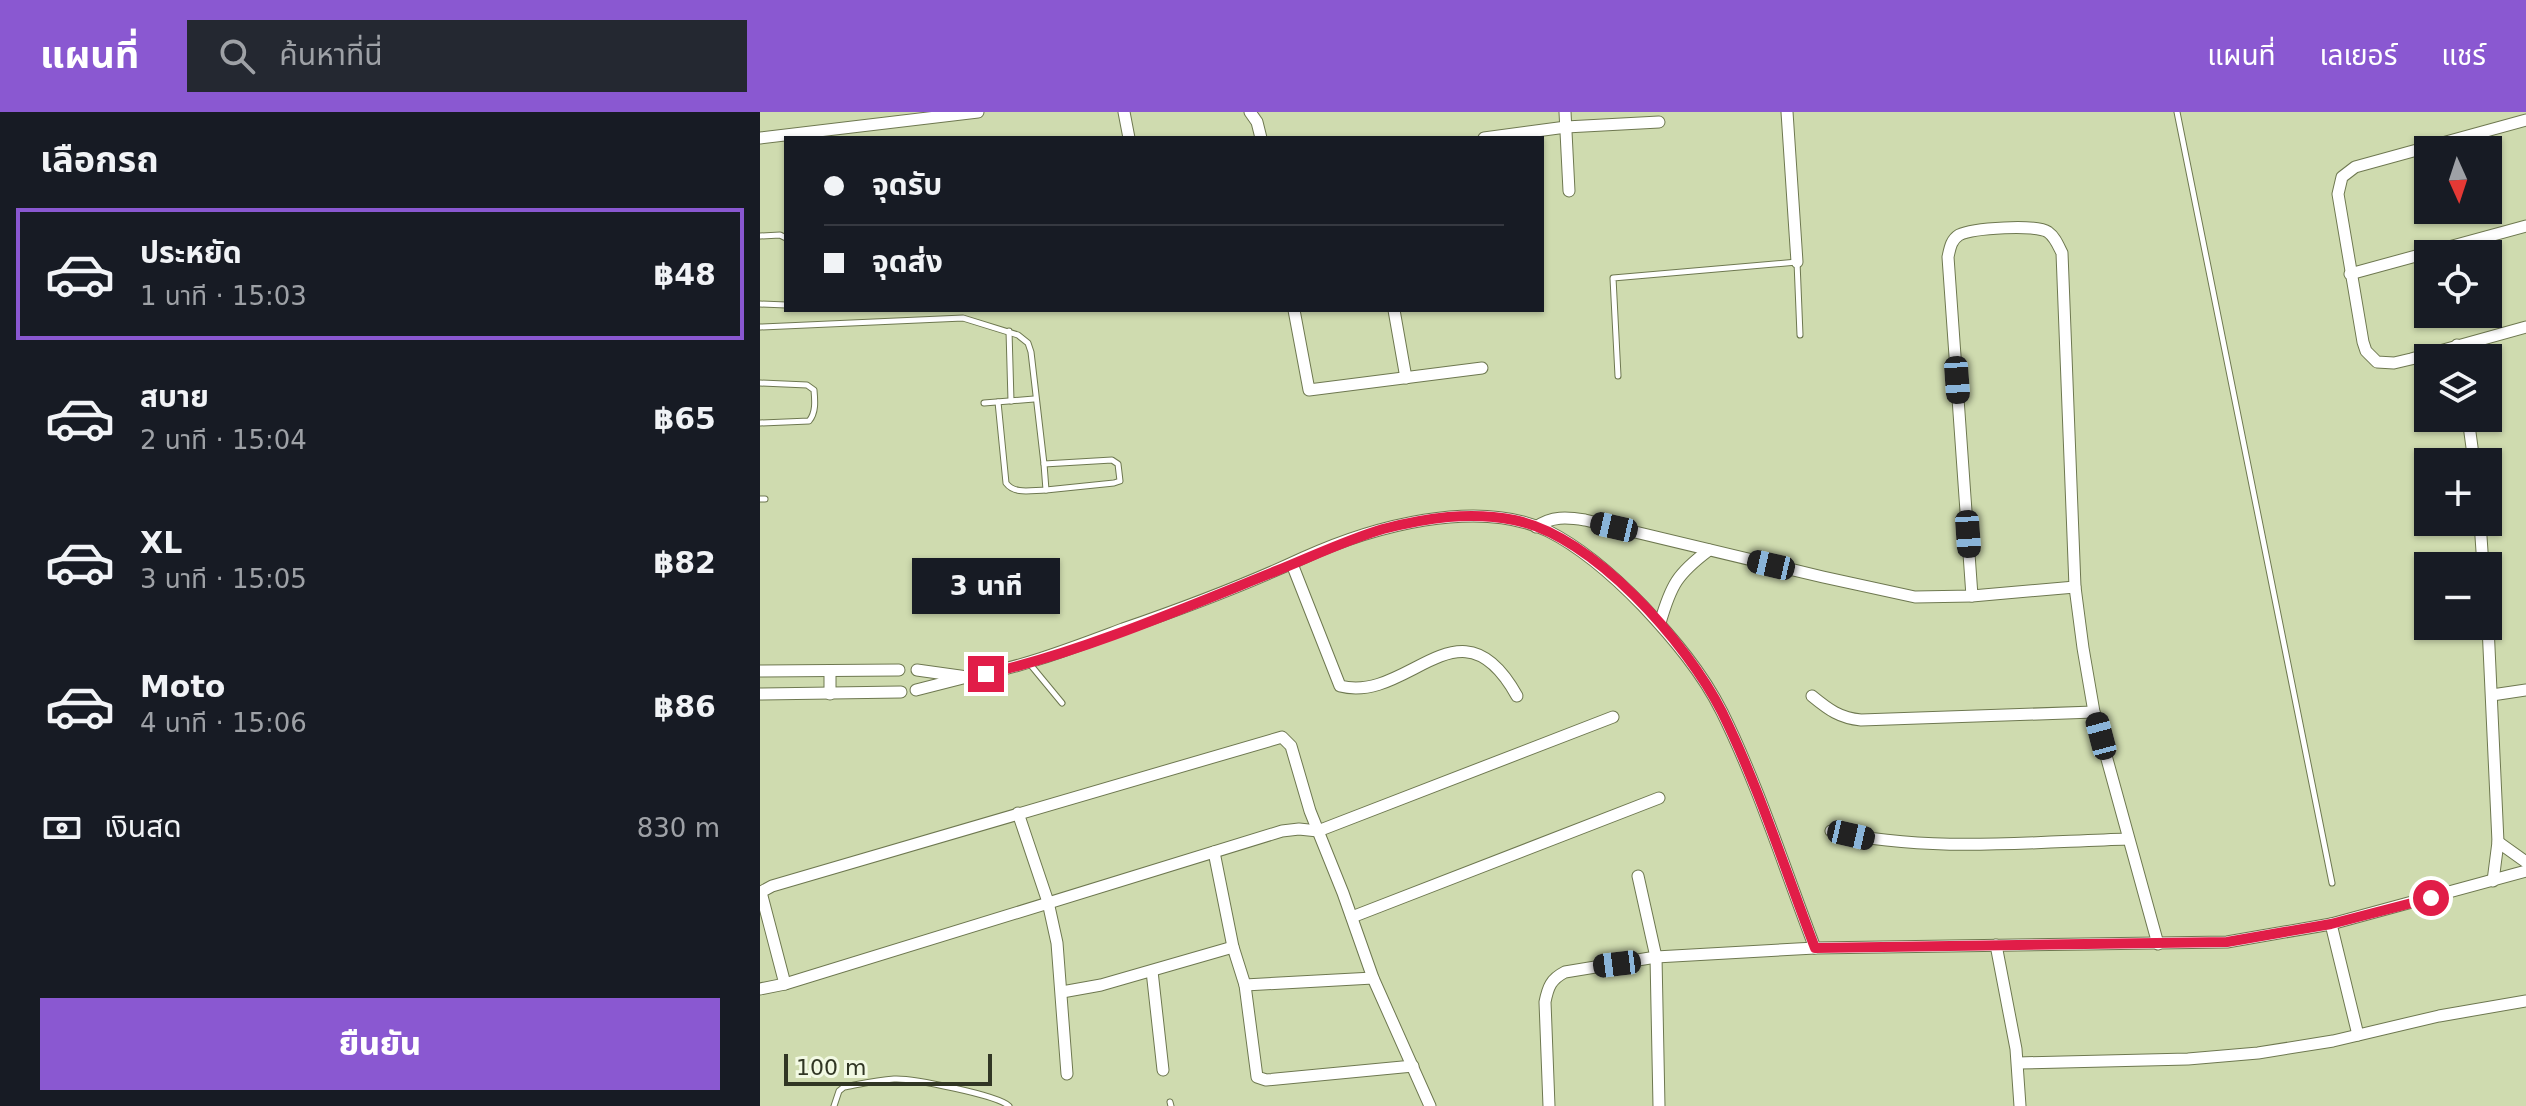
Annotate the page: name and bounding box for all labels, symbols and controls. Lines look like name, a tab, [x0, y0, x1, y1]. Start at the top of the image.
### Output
search box	[187, 20, 747, 92]
text: แผนที่	[40, 33, 139, 77]
icon: search	[215, 34, 259, 78]
text: ค้นหาที่นี่	[279, 37, 383, 72]
text: แผนที่	[2207, 39, 2276, 72]
text: เลเยอร์	[2320, 39, 2397, 72]
text: แชร์	[2441, 39, 2486, 72]
north arrow	[2414, 136, 2502, 224]
map controls	[2414, 136, 2502, 640]
text: เลือกรถ	[40, 139, 159, 180]
text: จุดรับ	[872, 167, 942, 202]
text: ประหยัด	[140, 235, 242, 270]
icon: car	[44, 238, 116, 310]
button: locate	[2414, 240, 2502, 328]
text: จุดส่ง	[872, 244, 943, 279]
text: ฿48	[653, 257, 716, 292]
text: 1 นาที · 15:03	[140, 281, 307, 311]
button: layers	[2414, 344, 2502, 432]
car	[1943, 355, 1971, 405]
text: สบาย	[140, 379, 209, 414]
icon: car	[44, 382, 116, 454]
text: ฿65	[653, 401, 716, 436]
text: 2 นาที · 15:04	[140, 425, 307, 455]
button: +	[2414, 448, 2502, 536]
car	[1954, 509, 1982, 559]
car	[1588, 510, 1640, 544]
text: XL	[140, 525, 182, 560]
icon: car	[44, 526, 116, 598]
text: ฿82	[653, 545, 716, 580]
car	[1745, 548, 1797, 582]
button: −	[2414, 552, 2502, 640]
callout: 3 นาที	[912, 558, 1060, 614]
text: 3 นาที · 15:05	[140, 564, 307, 594]
text: 3 นาที	[950, 571, 1022, 601]
route end	[968, 656, 1004, 692]
text: Moto	[140, 669, 225, 704]
icon: car	[44, 670, 116, 742]
text: ฿86	[653, 689, 716, 724]
text: 4 นาที · 15:06	[140, 708, 307, 738]
car	[2083, 710, 2119, 762]
icon: cash	[40, 806, 84, 850]
text: เงินสด	[104, 809, 182, 844]
text: 830 m	[637, 813, 720, 843]
car	[1825, 818, 1877, 852]
route start	[2413, 880, 2449, 916]
car	[1592, 949, 1642, 979]
button: ยืนยัน	[40, 998, 720, 1090]
scale bar	[784, 1050, 992, 1086]
text: 100 m	[796, 1055, 866, 1080]

